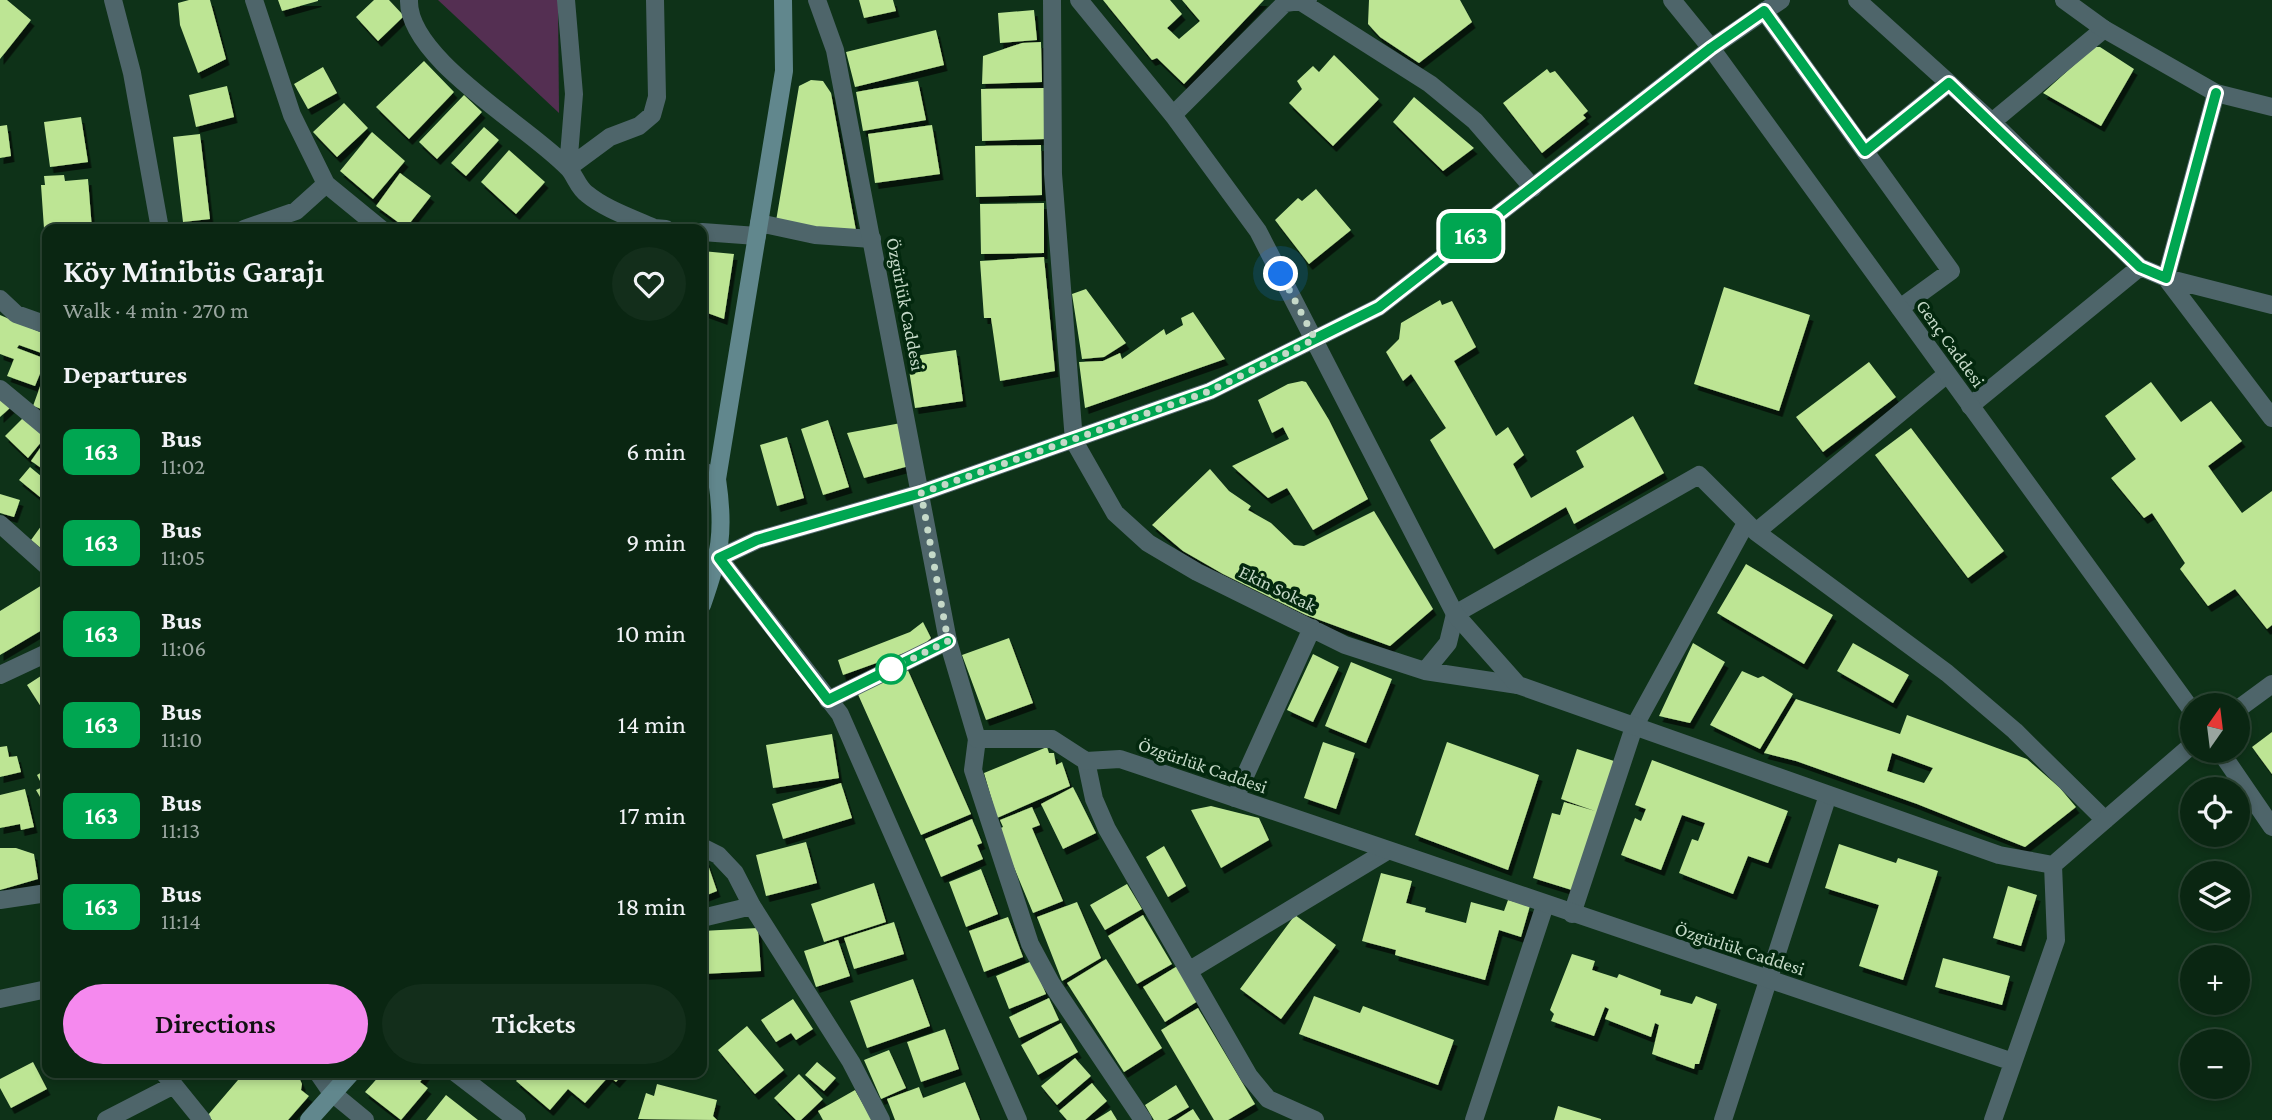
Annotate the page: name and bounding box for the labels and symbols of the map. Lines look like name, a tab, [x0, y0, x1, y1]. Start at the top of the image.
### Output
line badge: 163	[1431, 213, 1511, 259]
street label: Özgürlük Caddesi	[882, 236, 929, 372]
your location	[1263, 256, 1298, 291]
street label: Genç Caddesi	[1912, 296, 1989, 391]
street label: Ekin Sokak	[1236, 561, 1321, 617]
unlabelled marker	[876, 654, 906, 684]
north arrow	[2180, 693, 2250, 763]
street label: Özgürlük Caddesi	[1136, 734, 1270, 797]
street label: Özgürlük Caddesi	[1672, 918, 1807, 979]

